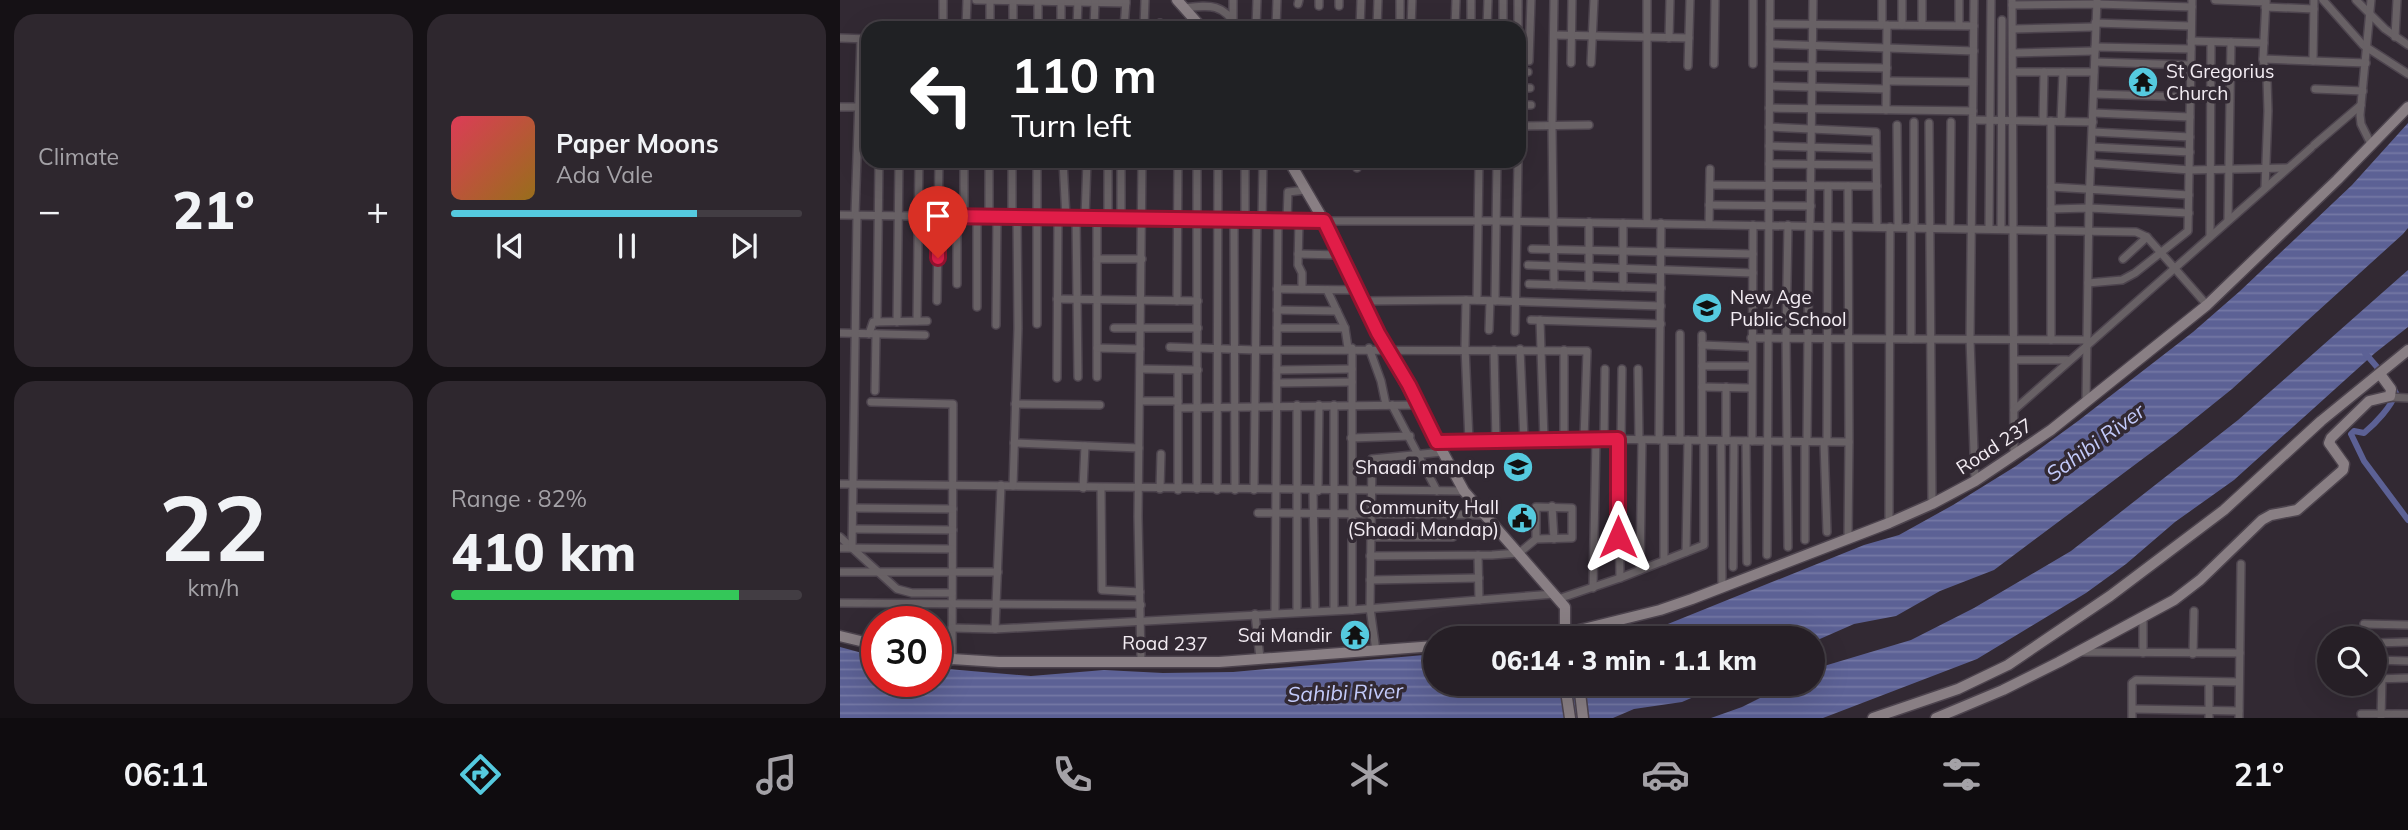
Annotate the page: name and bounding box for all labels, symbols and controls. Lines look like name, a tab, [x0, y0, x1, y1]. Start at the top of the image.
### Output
text: 110 m	[1011, 44, 1157, 105]
icon: left	[896, 49, 987, 140]
place label: St Gregorius Church	[2166, 59, 2275, 105]
temple icon: St Gregorius Church	[2126, 65, 2160, 99]
text: Turn left	[1011, 105, 1131, 145]
text: Paper Moons	[556, 127, 719, 160]
text: Climate	[38, 142, 119, 171]
text: Ada Vale	[556, 160, 653, 189]
text: 21°	[172, 177, 255, 242]
text: −	[38, 186, 61, 234]
text: +	[366, 186, 389, 234]
pin	[908, 186, 968, 258]
icon: arrive	[919, 197, 957, 235]
icon: previous	[491, 227, 529, 265]
icon: pause	[608, 227, 646, 265]
icon: next	[725, 227, 763, 265]
place label: New Age Public School	[1730, 285, 1847, 331]
school or university icon: New Age Public School	[1690, 291, 1724, 325]
water label: Sahibi River	[2041, 397, 2151, 487]
street label: Road 237	[1952, 413, 2036, 479]
school or university icon: Shaadi mandap	[1501, 450, 1535, 484]
place label: Shaadi mandap	[1355, 455, 1495, 479]
text: 22	[159, 470, 268, 584]
text: Range · 82%	[451, 484, 587, 513]
place label: Community Hall (Shaadi Mandap)	[1347, 495, 1499, 541]
position arrow	[1581, 500, 1655, 574]
public building icon: Community Hall (Shaadi Mandap)	[1505, 501, 1539, 535]
text: 410 km	[451, 519, 636, 584]
text: km/h	[187, 573, 240, 602]
speed limit sign: 30	[861, 606, 952, 697]
temple icon: Sai Mandir	[1338, 618, 1372, 652]
place label: Sai Mandir	[1238, 623, 1332, 647]
map controls	[2317, 626, 2387, 696]
button: search	[2317, 626, 2387, 696]
street label: Road 237	[1122, 630, 1208, 656]
text: 06:14 · 3 min · 1.1 km	[1491, 644, 1757, 677]
water label: Sahibi River	[1287, 677, 1405, 707]
icon: directions	[456, 750, 505, 799]
icon: music	[752, 750, 801, 799]
icon: phone	[1048, 750, 1097, 799]
icon: climate	[1345, 750, 1394, 799]
icon: car	[1641, 750, 1690, 799]
icon: filters	[1937, 750, 1986, 799]
text: 06:11	[124, 754, 208, 794]
text: 21°	[2234, 754, 2284, 794]

